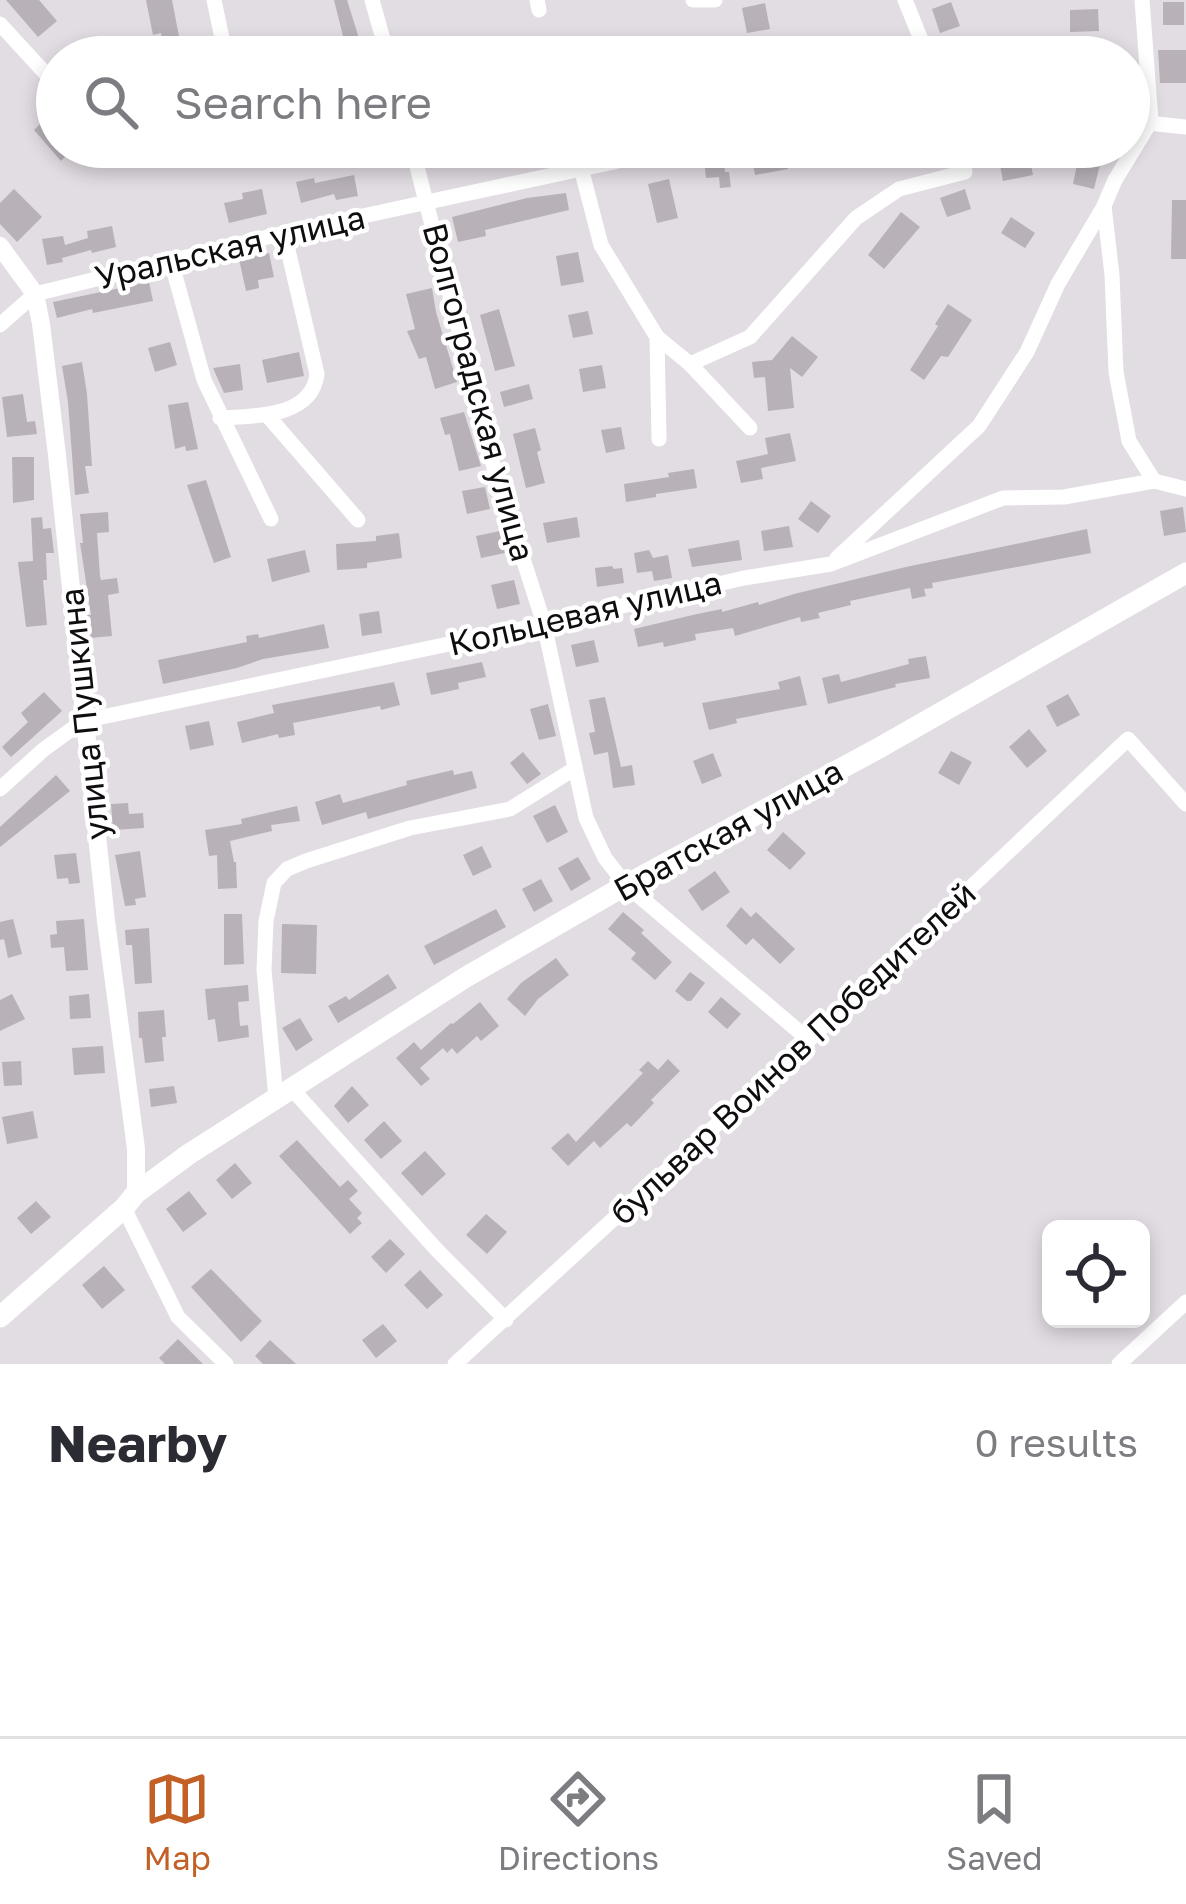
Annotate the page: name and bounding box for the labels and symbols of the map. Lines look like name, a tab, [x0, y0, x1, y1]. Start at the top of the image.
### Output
street label: Уральская улица	[91, 197, 369, 297]
street label: Волгоградская улица	[416, 218, 543, 565]
street label: Кольцевая улица	[444, 562, 725, 663]
street label: улица Пушкина	[51, 586, 116, 842]
street label: Братская улица	[607, 751, 849, 909]
street label: бульвар Воинов Победителей	[602, 873, 983, 1232]

